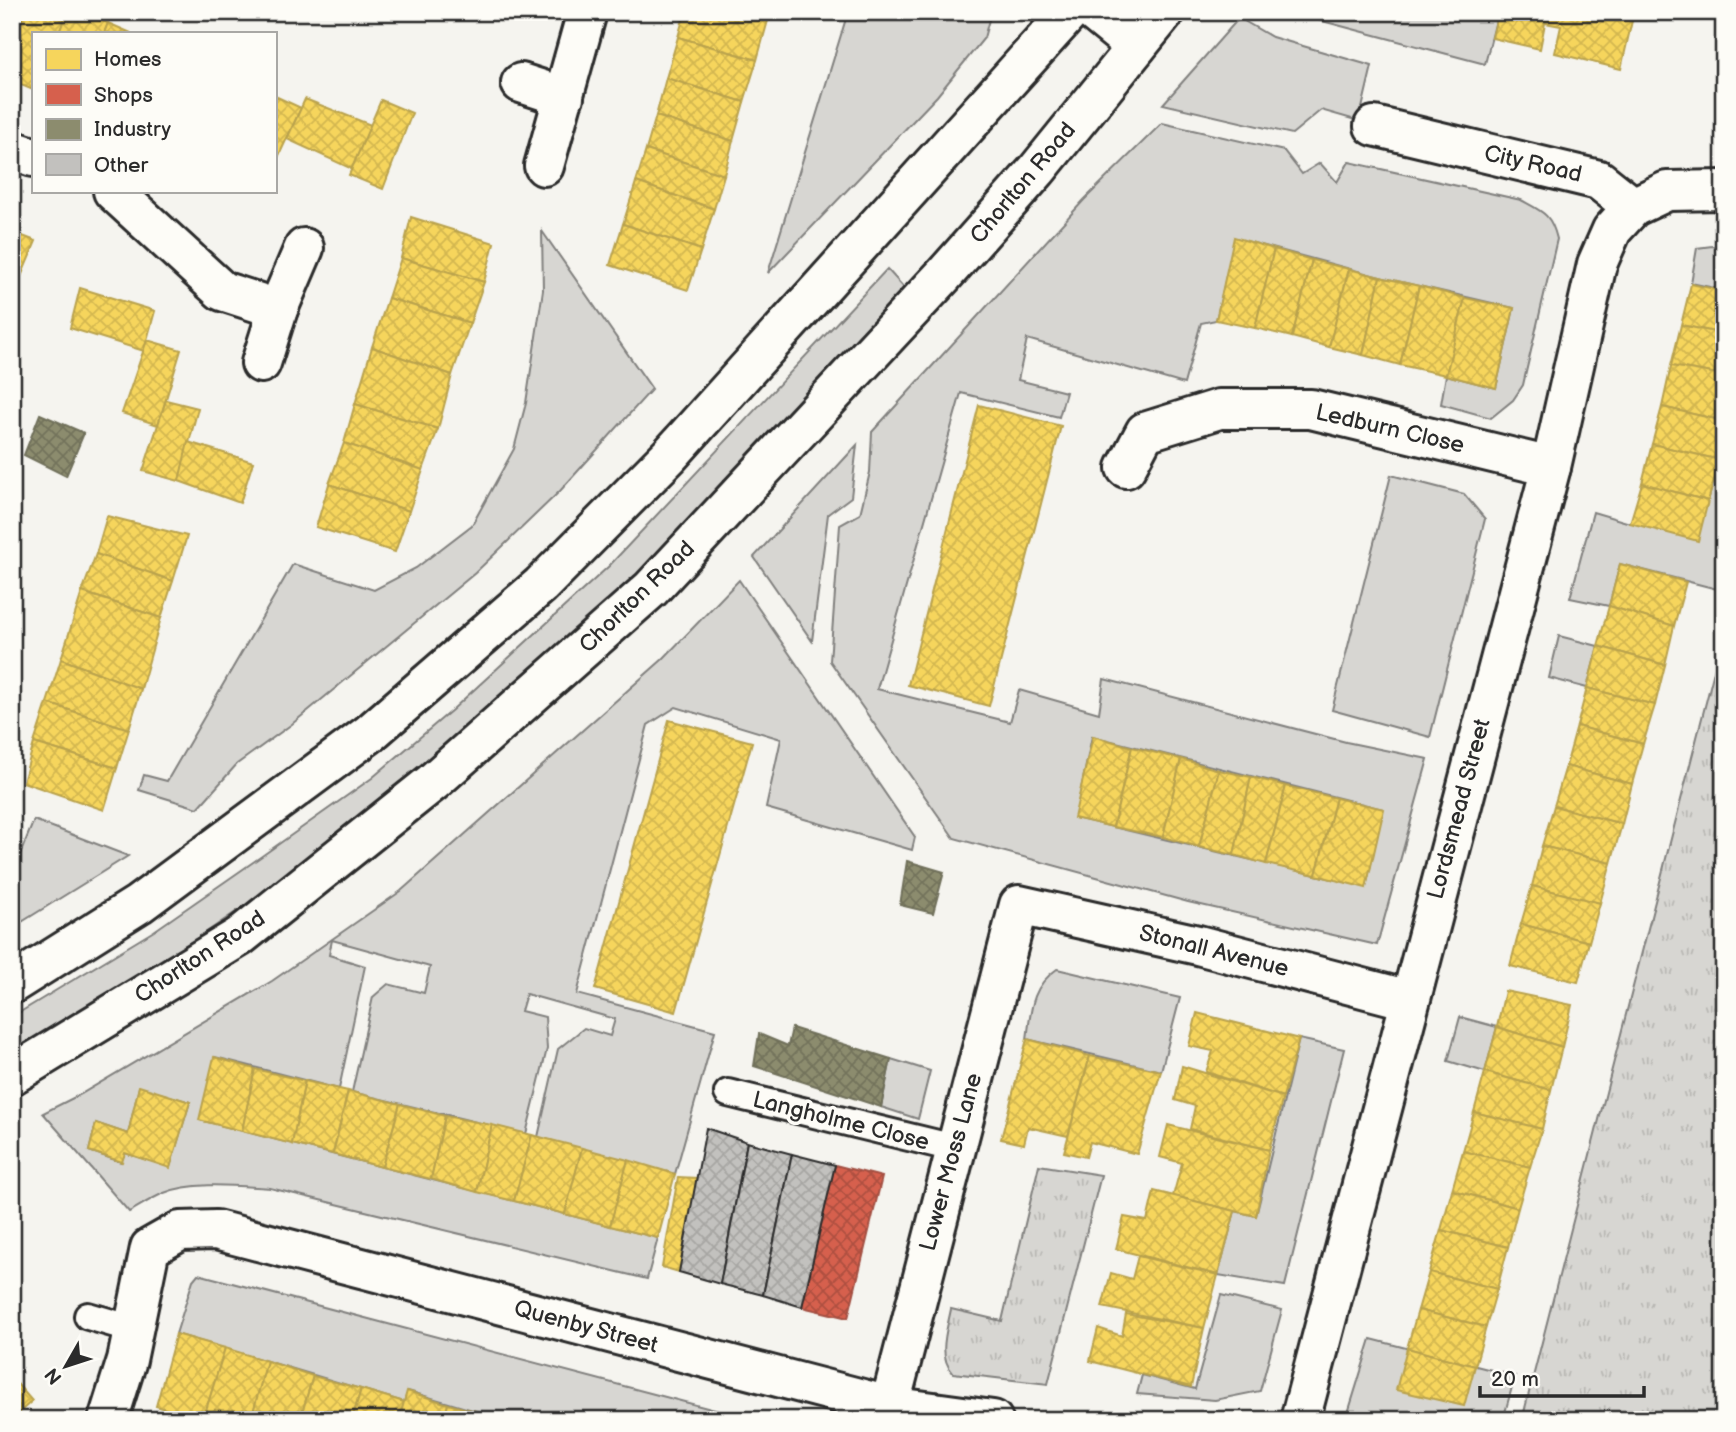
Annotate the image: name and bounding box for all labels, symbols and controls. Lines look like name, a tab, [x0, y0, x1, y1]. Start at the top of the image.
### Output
legend	[32, 32, 276, 192]
text: Homes	[94, 47, 162, 72]
text: Shops	[94, 83, 153, 108]
text: Industry	[94, 117, 172, 142]
street label: Chorlton Road	[964, 117, 1082, 249]
street label: City Road	[1481, 139, 1585, 189]
text: Other	[94, 153, 149, 178]
street label: Ledburn Close	[1313, 398, 1467, 460]
street label: Chorlton Road	[573, 535, 701, 659]
street label: Lordsmead Street	[1421, 716, 1497, 902]
street label: Chorlton Road	[130, 904, 270, 1010]
street label: Stonall Avenue	[1136, 919, 1292, 983]
street label: Lower Moss Lane	[914, 1070, 988, 1254]
street label: Langholme Close	[750, 1086, 932, 1156]
street label: Quenby Street	[511, 1294, 661, 1360]
north arrow	[32, 1330, 102, 1400]
scale bar	[1480, 1355, 1645, 1399]
text: N	[41, 1363, 67, 1389]
text: 20 m	[1491, 1367, 1539, 1392]

